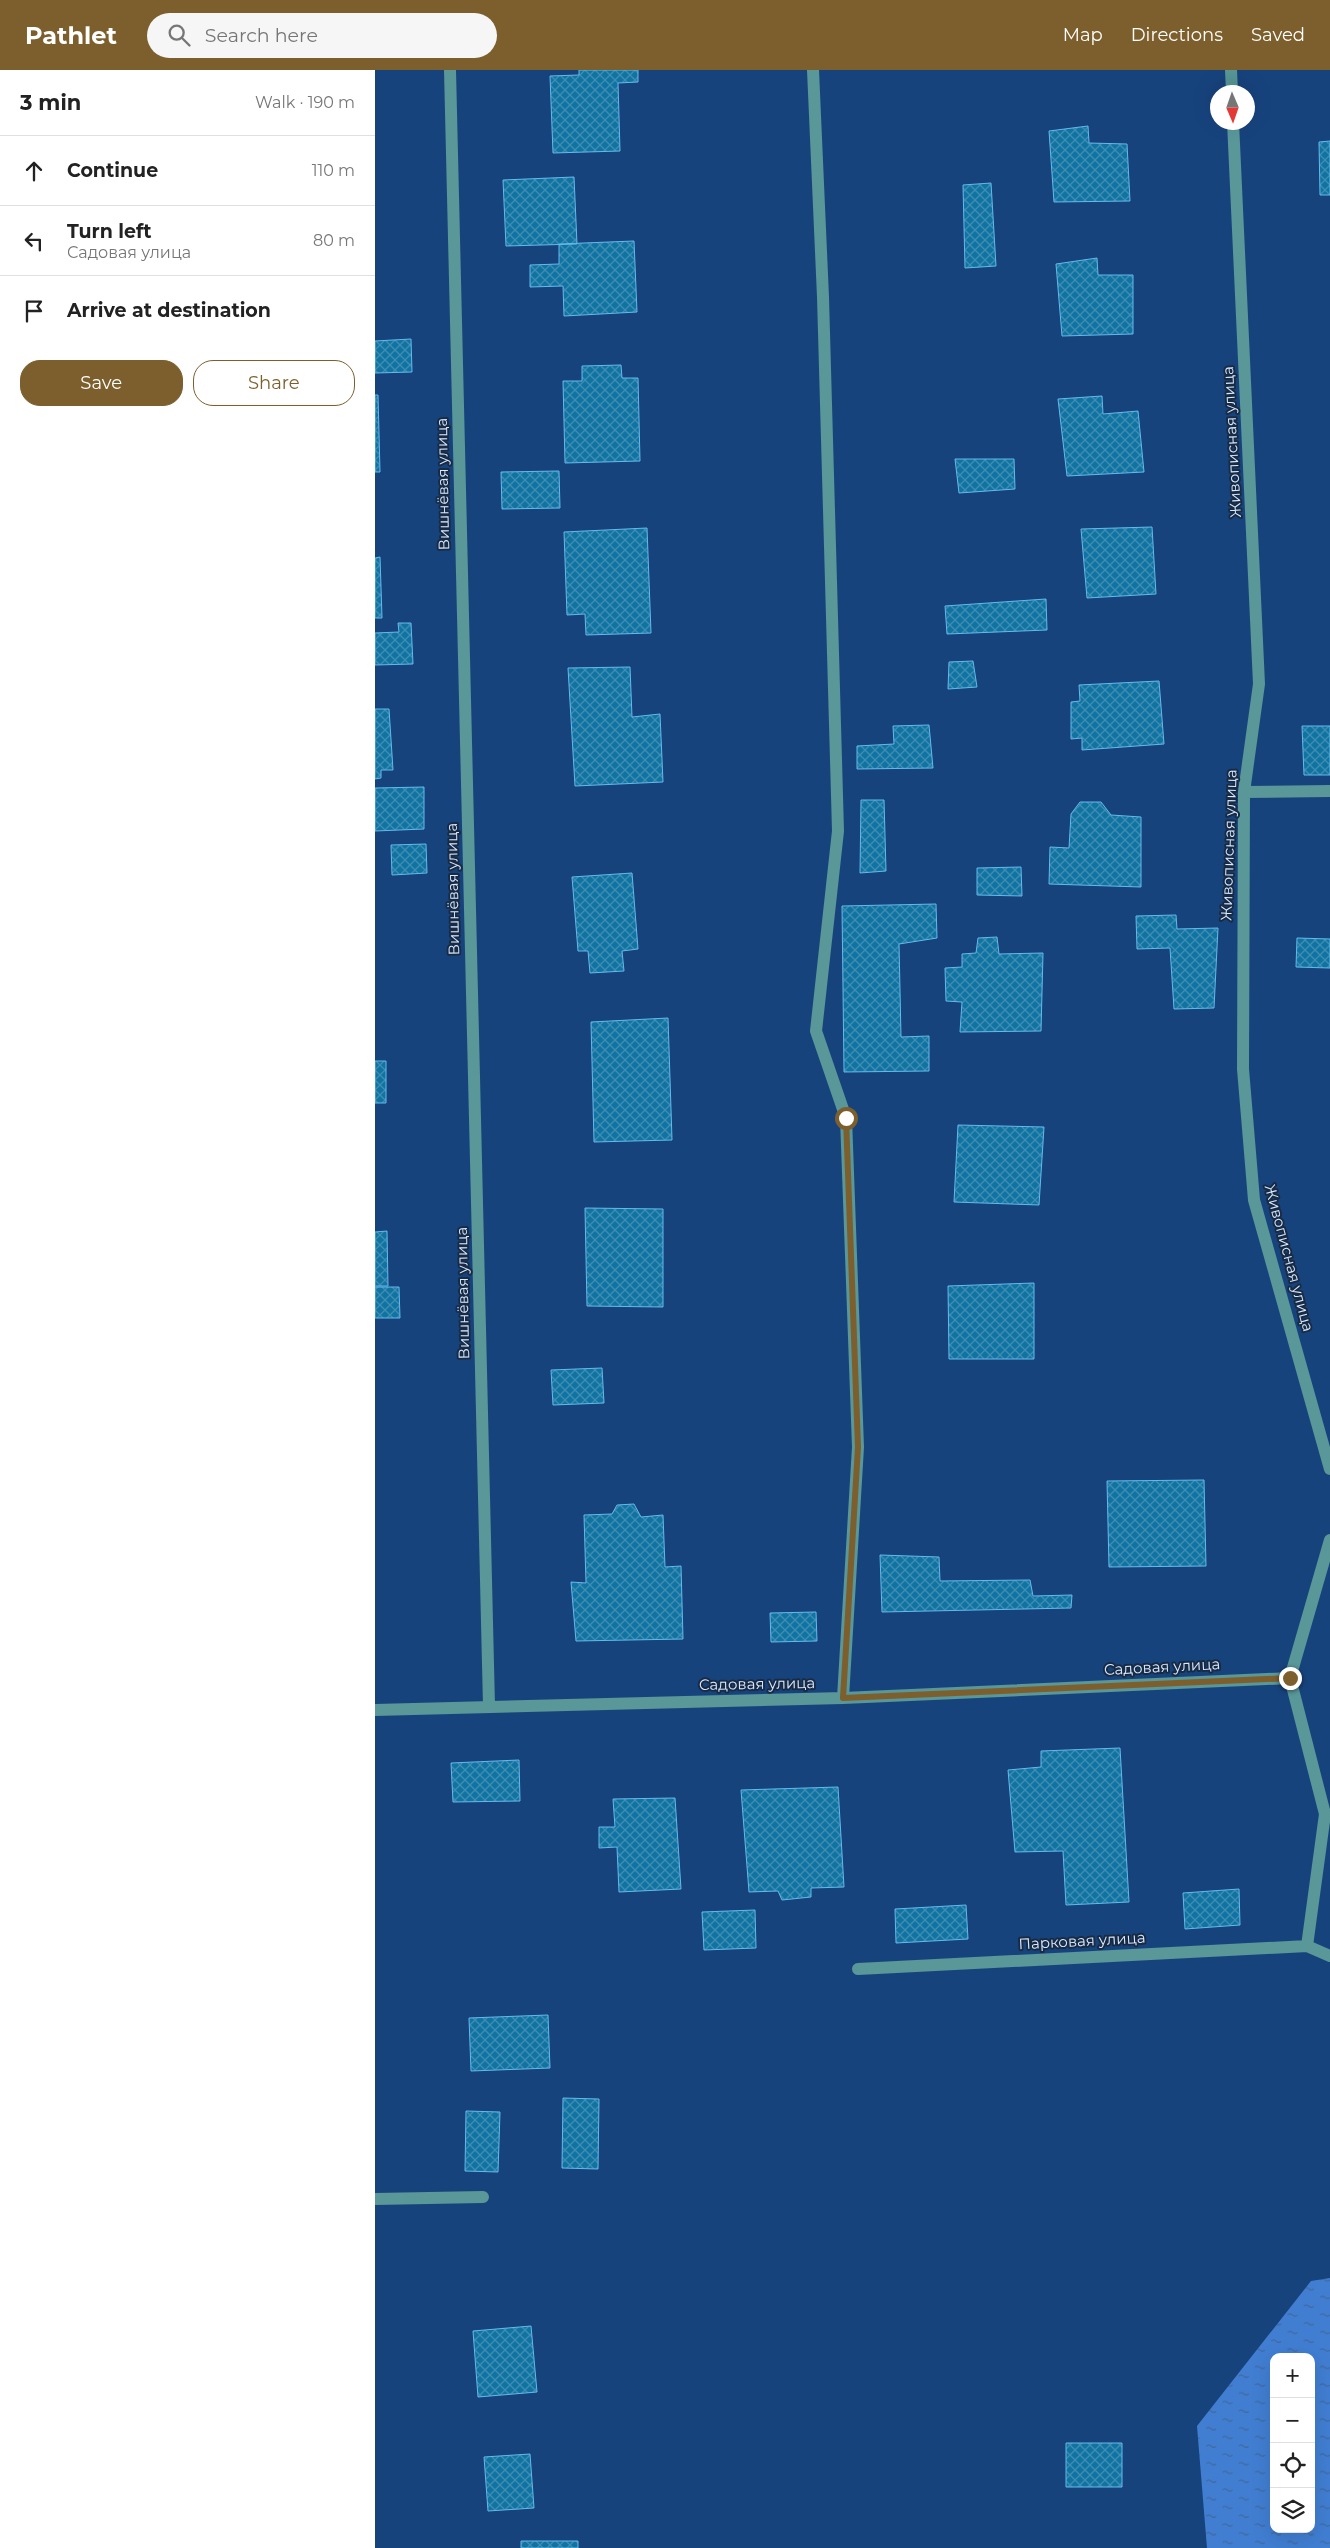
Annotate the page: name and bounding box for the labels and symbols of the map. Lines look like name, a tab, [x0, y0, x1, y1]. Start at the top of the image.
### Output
north arrow	[1210, 85, 1255, 130]
street label: Живописная улица	[1218, 366, 1245, 518]
street label: Вишнёвая улица	[432, 418, 453, 550]
street label: Живописная улица	[1216, 769, 1241, 921]
street label: Вишнёвая улица	[442, 823, 463, 955]
route start	[835, 1107, 858, 1130]
street label: Живописная улица	[1261, 1182, 1318, 1334]
street label: Вишнёвая улица	[452, 1227, 473, 1359]
street label: Садовая улица	[1103, 1654, 1221, 1679]
route end	[1279, 1667, 1302, 1690]
street label: Садовая улица	[699, 1673, 815, 1694]
street label: Парковая улица	[1018, 1928, 1146, 1953]

